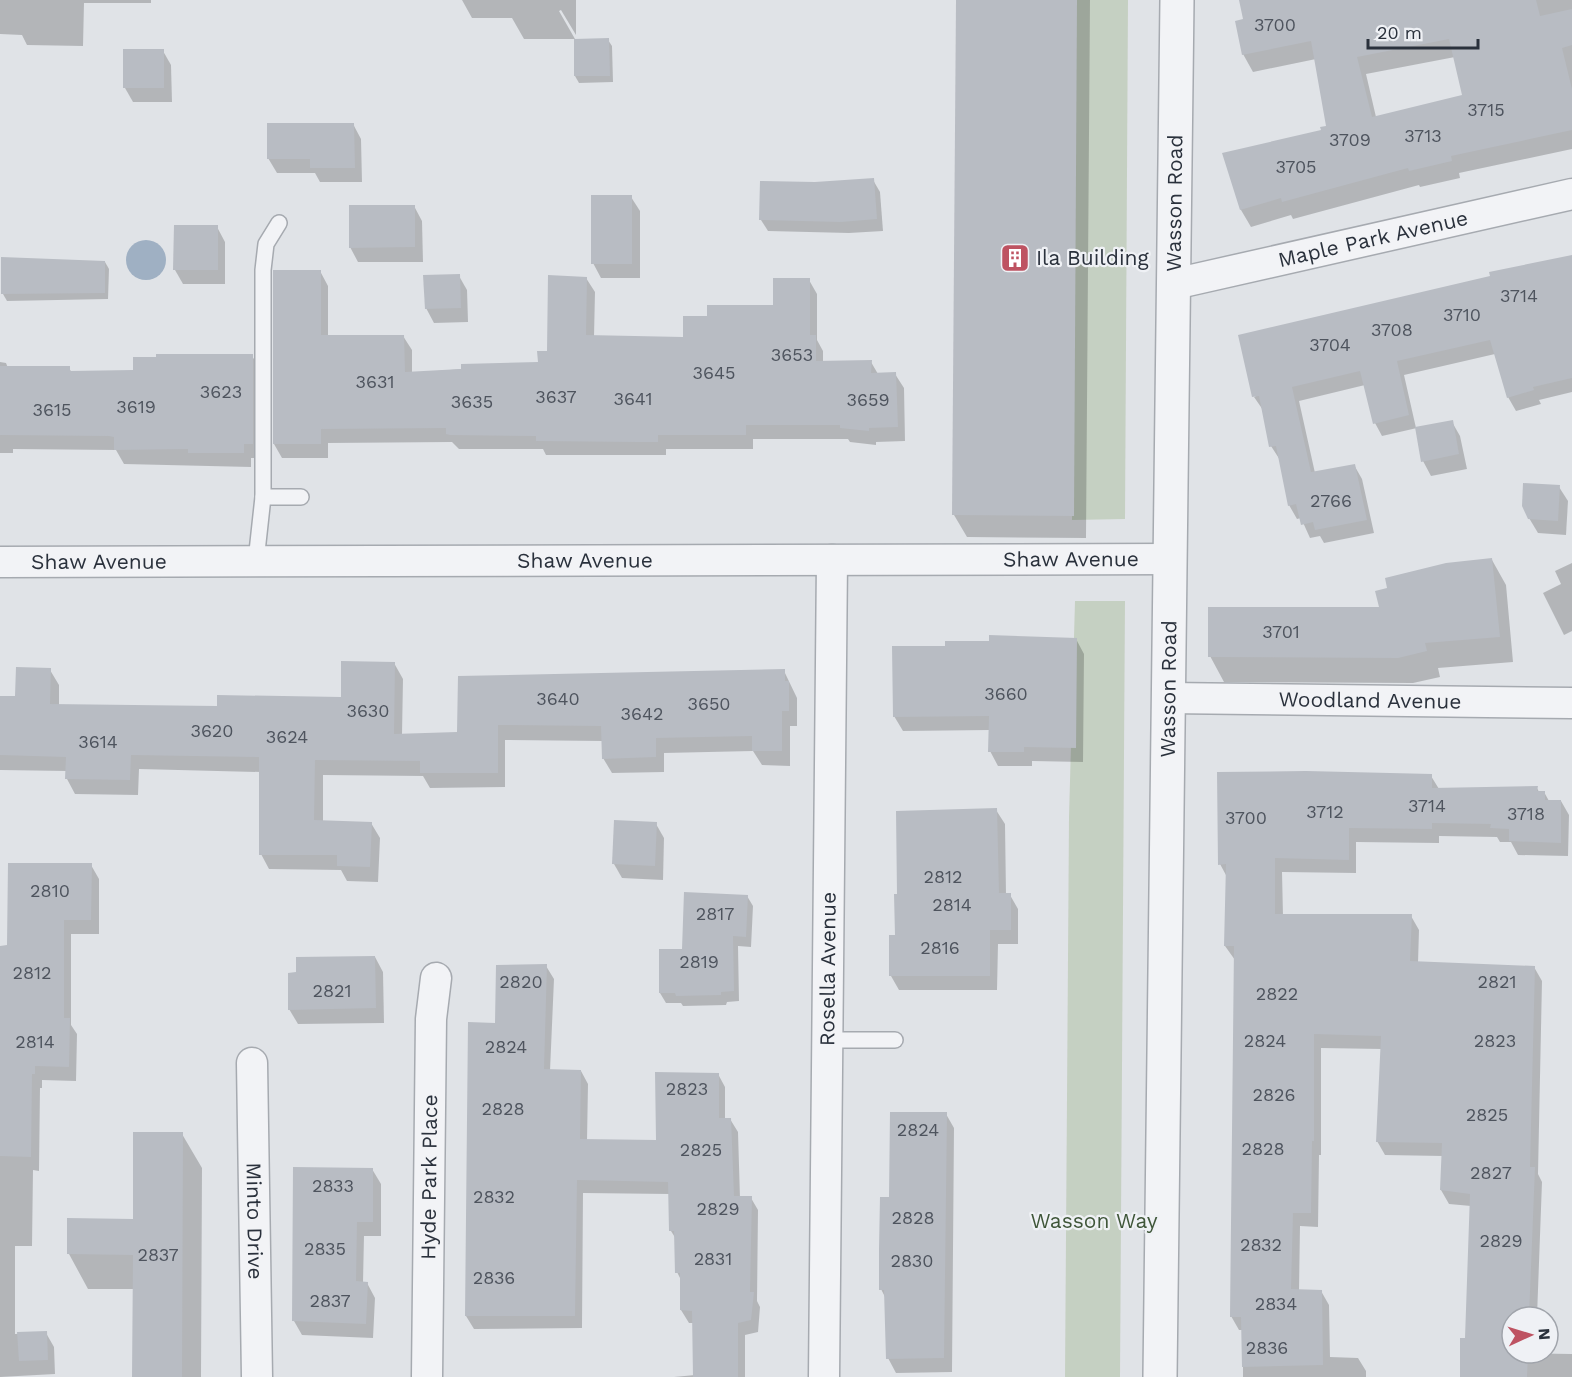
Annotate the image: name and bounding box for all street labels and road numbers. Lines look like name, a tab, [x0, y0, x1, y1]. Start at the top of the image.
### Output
street label: Wasson Road	[1161, 134, 1187, 272]
street label: Maple Park Avenue	[1276, 205, 1470, 272]
street label: Shaw Avenue	[1003, 546, 1139, 571]
street label: Shaw Avenue	[517, 547, 653, 573]
street label: Shaw Avenue	[31, 549, 167, 574]
street label: Wasson Road	[1155, 620, 1181, 758]
street label: Woodland Avenue	[1278, 686, 1462, 714]
street label: Rosella Avenue	[814, 892, 841, 1046]
street label: Hyde Park Place	[415, 1094, 442, 1260]
street label: Minto Drive	[242, 1162, 268, 1280]

